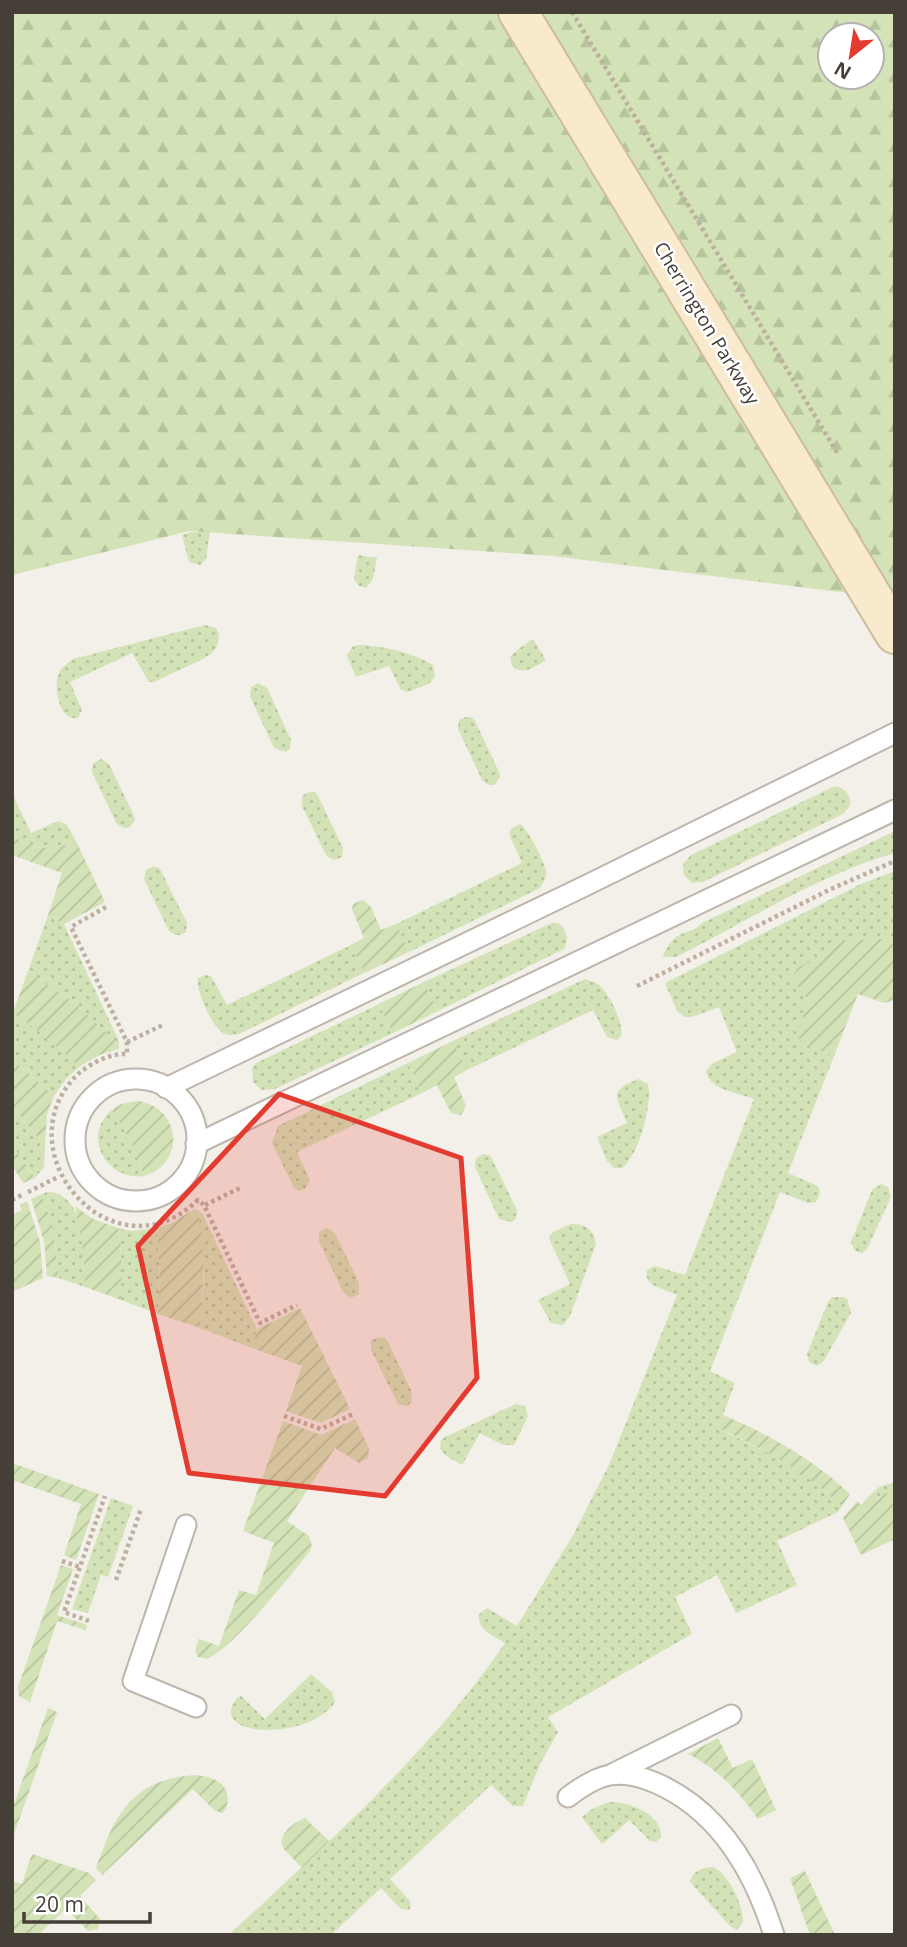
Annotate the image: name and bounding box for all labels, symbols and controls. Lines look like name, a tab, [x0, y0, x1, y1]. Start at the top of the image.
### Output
north arrow	[816, 21, 886, 91]
text: N	[829, 56, 856, 86]
street label: Cherrington Parkway	[648, 237, 766, 410]
scale bar	[24, 1881, 150, 1925]
text: 20 m	[35, 1890, 84, 1918]

